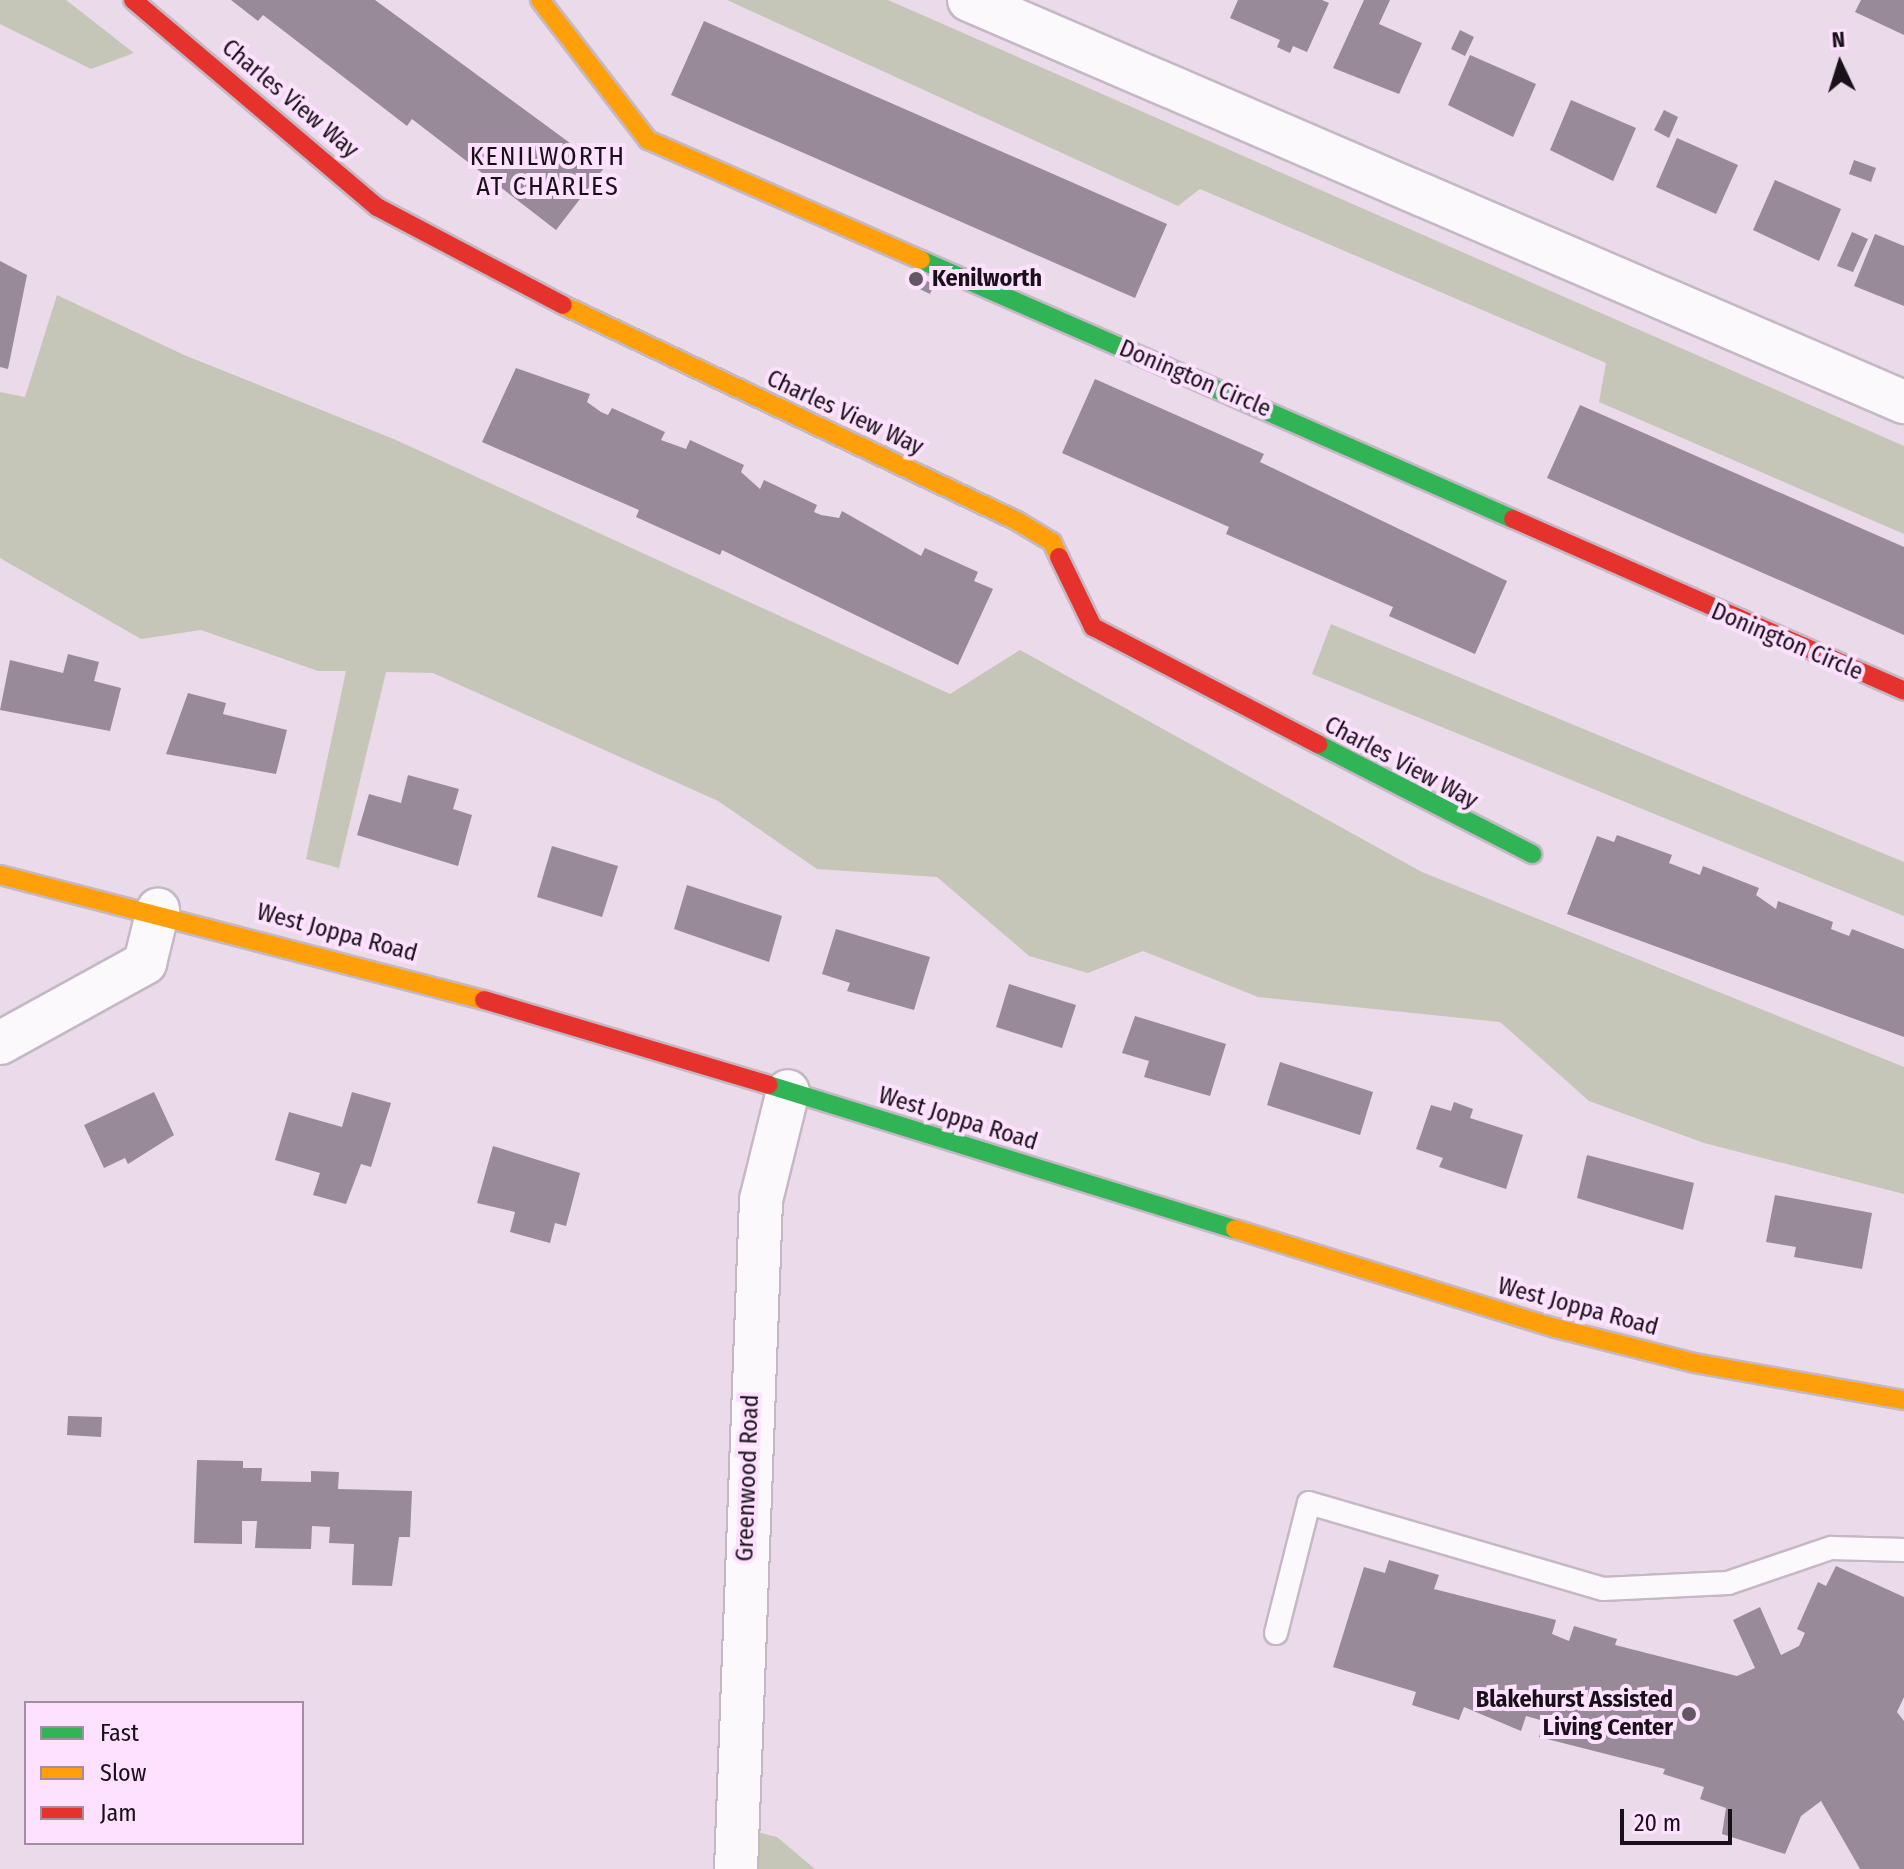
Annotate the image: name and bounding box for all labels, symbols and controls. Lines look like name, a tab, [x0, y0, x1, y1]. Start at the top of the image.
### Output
north arrow	[1800, 24, 1880, 104]
text: N	[1831, 26, 1846, 53]
street label: Charles View Way	[216, 33, 364, 165]
district label: KENILWORTH AT CHARLES	[470, 141, 626, 202]
place label: Kenilworth	[932, 265, 1042, 293]
marker: Kenilworth	[907, 270, 925, 288]
street label: Donington Circle	[1115, 334, 1275, 424]
street label: Charles View Way	[762, 364, 928, 462]
street label: Donington Circle	[1707, 597, 1867, 687]
street label: Charles View Way	[1319, 710, 1483, 816]
street label: West Joppa Road	[254, 898, 420, 968]
street label: West Joppa Road	[875, 1081, 1041, 1157]
street label: West Joppa Road	[1495, 1272, 1661, 1342]
street label: Greenwood Road	[731, 1394, 765, 1562]
place label: Blakehurst Assisted Living Center	[1476, 1686, 1673, 1742]
legend	[24, 1701, 304, 1845]
marker: Blakehurst Assisted Living Center	[1680, 1705, 1698, 1723]
text: Fast	[100, 1719, 139, 1747]
text: Slow	[100, 1759, 146, 1787]
scale bar	[1624, 1793, 1736, 1843]
text: Jam	[100, 1799, 137, 1827]
text: 20 m	[1634, 1809, 1681, 1837]

